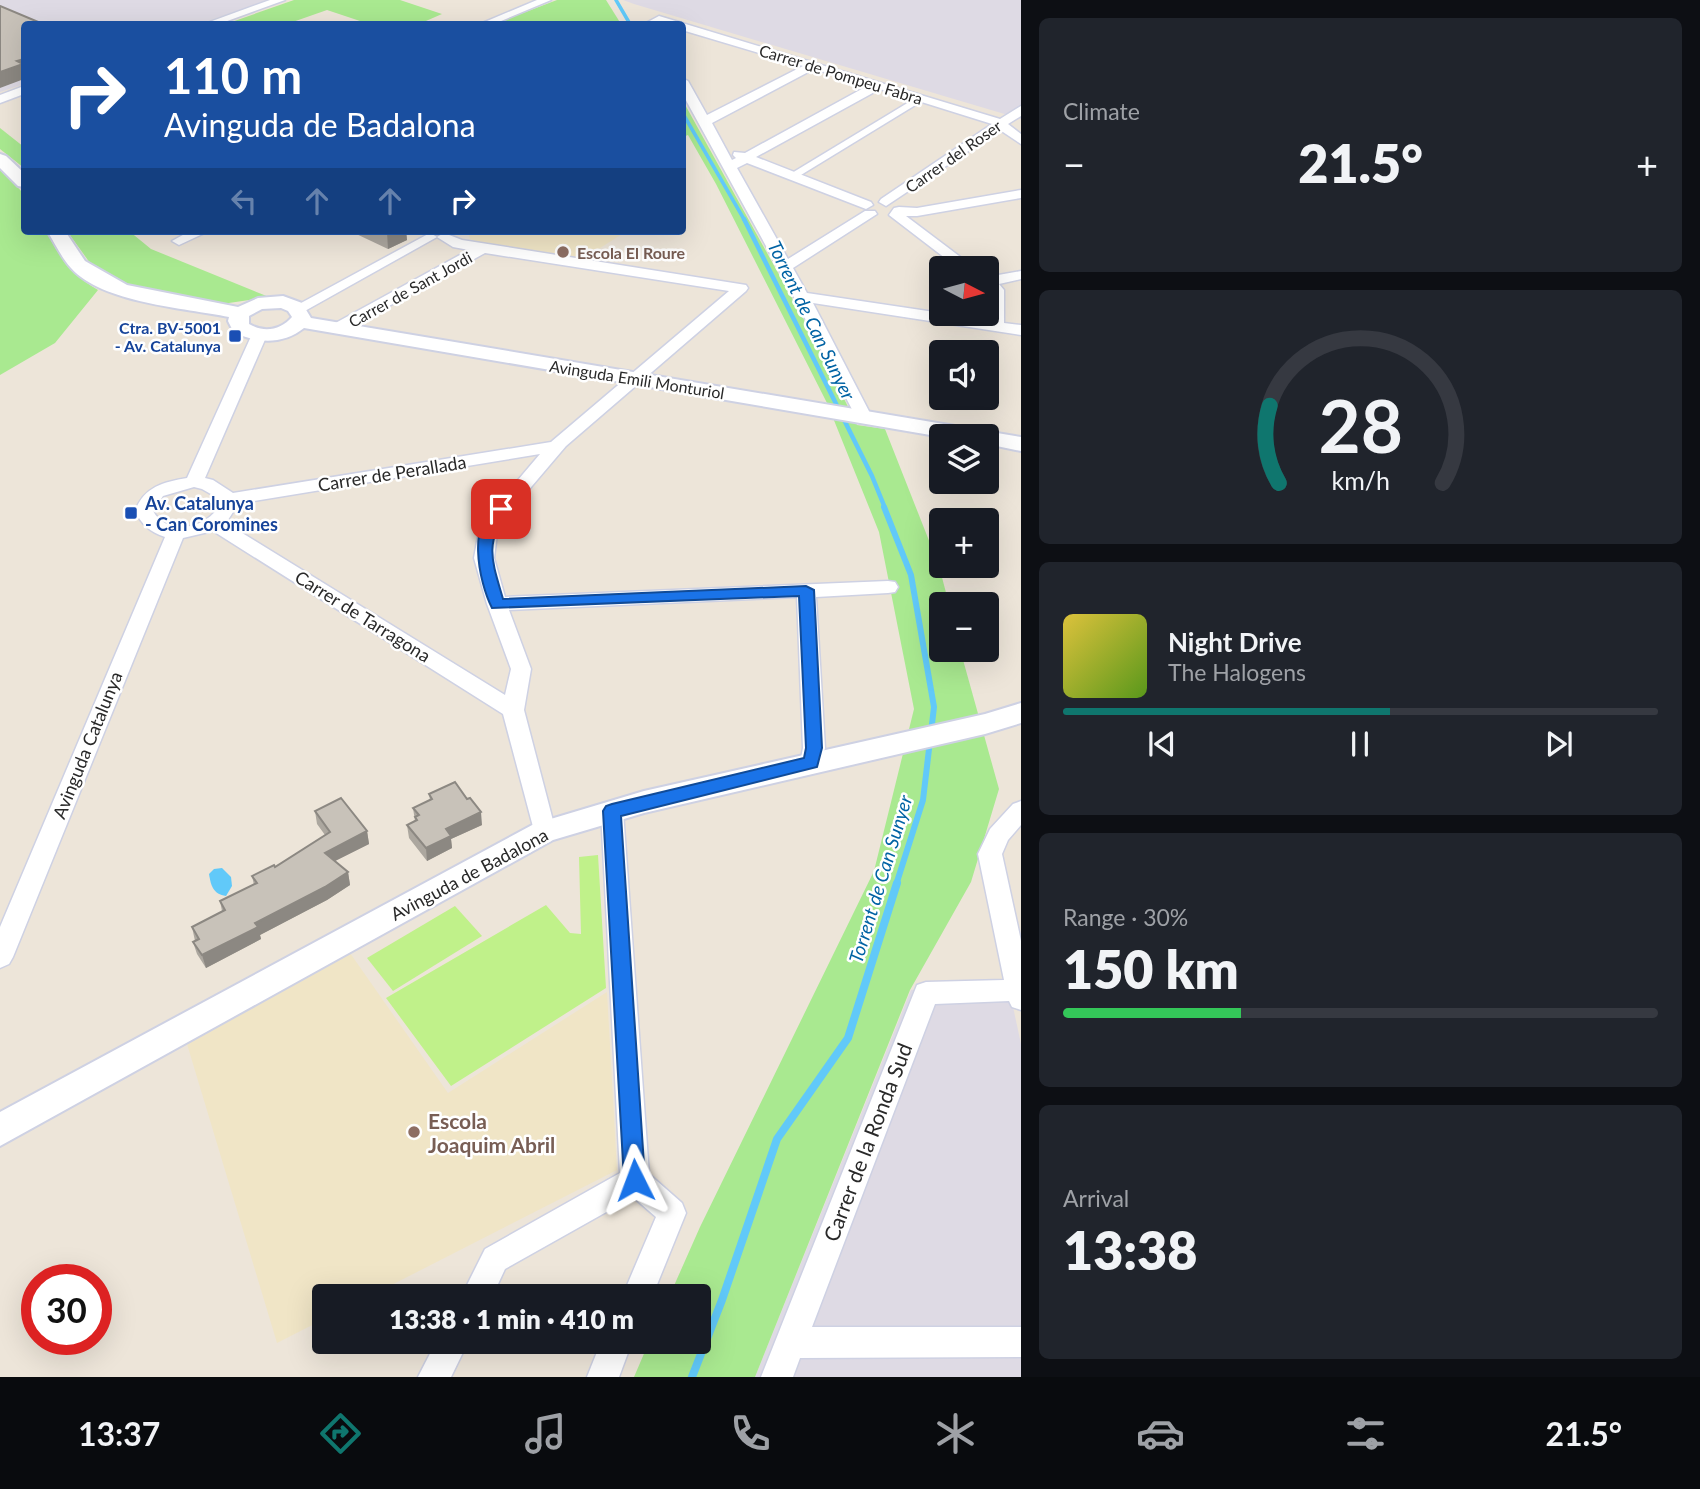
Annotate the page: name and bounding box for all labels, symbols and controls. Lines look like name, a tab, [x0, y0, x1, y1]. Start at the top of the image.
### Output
street label: Carrer de Pompeu Fabra	[757, 40, 925, 108]
text: 110 m	[164, 46, 302, 104]
icon: right	[49, 49, 140, 140]
text: Climate	[1063, 97, 1140, 125]
text: Avinguda de Badalona	[164, 105, 476, 144]
street label: Carrer del Roser	[901, 116, 1005, 196]
text: 21.5°	[1298, 132, 1423, 194]
text: −	[1063, 141, 1085, 187]
text: +	[1636, 141, 1658, 187]
icon: left	[225, 182, 263, 220]
icon: ahead	[298, 182, 336, 220]
icon: ahead	[371, 182, 409, 220]
icon: right	[444, 182, 482, 220]
water label: Torrent de Can Sunyer	[763, 237, 861, 404]
place label: Escola El Roure	[577, 243, 686, 262]
marker: Escola El Roure	[555, 244, 571, 260]
street label: Carrer de Sant Jordi	[345, 247, 475, 331]
north arrow	[929, 256, 999, 326]
map controls	[929, 256, 999, 662]
place label: Ctra. BV-5001 - Av. Catalunya	[115, 318, 221, 355]
marker: Ctra. BV-5001 - Av. Catalunya	[227, 328, 243, 344]
button: sound	[929, 340, 999, 410]
street label: Avinguda Emili Monturiol	[548, 356, 726, 402]
text: 28	[1318, 381, 1403, 469]
button: layers	[929, 424, 999, 494]
street label: Carrer de Perallada	[316, 450, 468, 496]
text: km/h	[1331, 464, 1390, 494]
pin	[471, 479, 531, 539]
icon: arrive	[482, 490, 520, 528]
place label: Av. Catalunya - Can Coromines	[144, 492, 278, 535]
marker: Av. Catalunya - Can Coromines	[123, 505, 139, 521]
button: +	[929, 508, 999, 578]
street label: Carrer de Tarragona	[291, 565, 435, 667]
button: −	[929, 592, 999, 662]
text: Night Drive	[1168, 626, 1302, 658]
text: The Halogens	[1168, 658, 1306, 686]
street label: Avinguda Catalunya	[47, 668, 127, 822]
icon: previous	[1143, 725, 1181, 763]
icon: pause	[1341, 725, 1379, 763]
icon: next	[1540, 725, 1578, 763]
water label: Torrent de Can Sunyer	[844, 792, 917, 966]
street label: Avinguda de Badalona	[386, 823, 552, 925]
text: Range · 30%	[1063, 903, 1188, 931]
text: 150 km	[1063, 938, 1239, 1000]
street label: Carrer de la Ronda Sud	[818, 1039, 916, 1245]
place label: Escola Joaquim Abril	[428, 1108, 555, 1157]
marker: Escola Joaquim Abril	[406, 1124, 422, 1140]
position arrow	[598, 1143, 672, 1217]
text: Arrival	[1063, 1184, 1129, 1212]
text: 13:38	[1063, 1219, 1197, 1281]
speed limit sign: 30	[21, 1264, 112, 1355]
text: 13:38 · 1 min · 410 m	[389, 1303, 634, 1335]
icon: directions	[316, 1409, 365, 1458]
icon: music	[521, 1409, 570, 1458]
icon: phone	[726, 1409, 775, 1458]
icon: climate	[931, 1409, 980, 1458]
icon: car	[1136, 1409, 1185, 1458]
icon: filters	[1341, 1409, 1390, 1458]
text: 13:37	[78, 1414, 160, 1453]
text: 21.5°	[1545, 1414, 1622, 1453]

